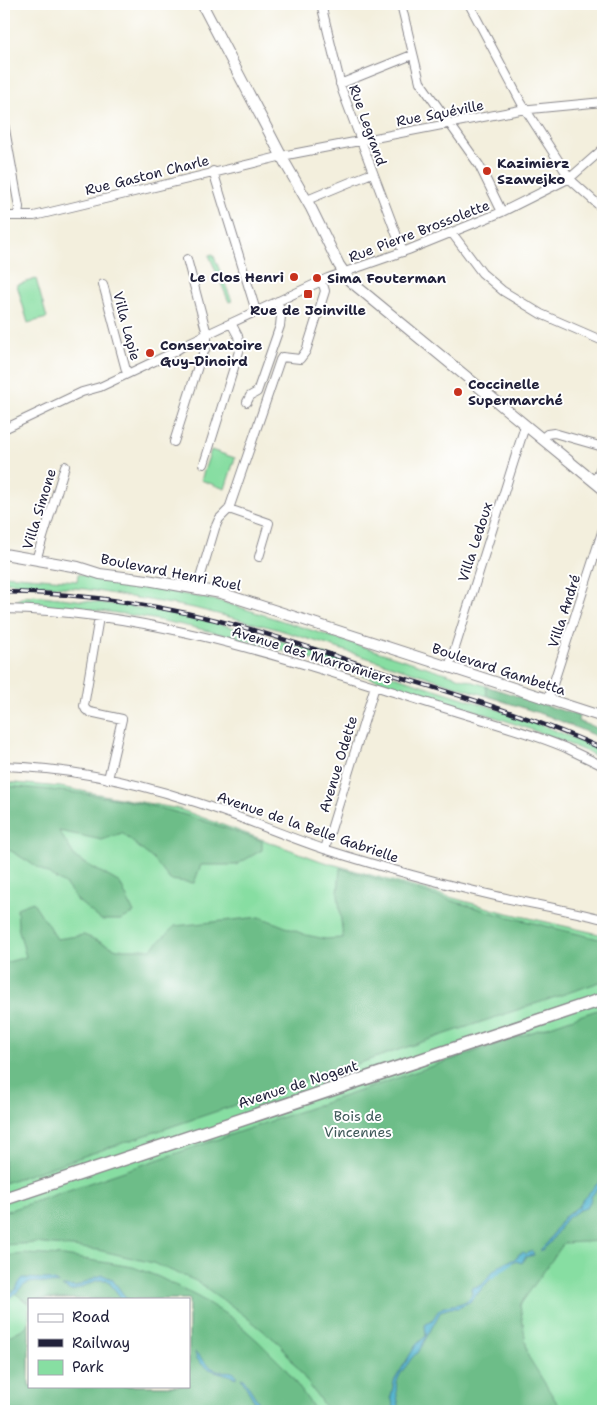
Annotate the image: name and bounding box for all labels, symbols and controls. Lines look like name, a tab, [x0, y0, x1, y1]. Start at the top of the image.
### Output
street label: Rue Legrand	[345, 82, 391, 168]
street label: Rue Squéville	[395, 96, 485, 130]
street label: Rue Gaston Charle	[83, 151, 211, 199]
place label: Kazimierz Szawejko	[497, 154, 570, 188]
marker: Kazimierz Szawejko	[481, 165, 493, 177]
street label: Rue Pierre Brossolette	[346, 196, 492, 266]
place label: Le Clos Henri	[190, 268, 284, 286]
place label: Sima Fouterman	[327, 269, 446, 287]
marker: Le Clos Henri	[288, 271, 300, 283]
marker: Sima Fouterman	[311, 272, 323, 284]
marker: Rue de Joinville	[302, 288, 314, 300]
street label: Villa Lapie	[109, 289, 145, 363]
place label: Rue de Joinville	[250, 301, 366, 319]
place label: Conservatoire Guy-Dinoird	[160, 336, 262, 370]
marker: Conservatoire Guy-Dinoird	[144, 347, 156, 359]
place label: Coccinelle Supermarché	[468, 375, 563, 409]
marker: Coccinelle Supermarché	[452, 386, 464, 398]
street label: Villa Simone	[18, 466, 60, 552]
street label: Villa Ledoux	[454, 500, 496, 584]
street label: Boulevard Henri Ruel	[99, 550, 243, 595]
street label: Villa André	[544, 572, 584, 650]
street label: Avenue des Marronniers	[230, 622, 394, 688]
street label: Boulevard Gambetta	[430, 639, 568, 699]
street label: Avenue Odette	[315, 713, 361, 815]
street label: Avenue de la Belle Gabrielle	[215, 787, 401, 867]
street label: Avenue de Nogent	[236, 1056, 360, 1112]
park label: Bois de Vincennes	[324, 1107, 392, 1141]
legend	[28, 1298, 190, 1388]
text: Road	[72, 1307, 110, 1327]
text: Railway	[72, 1333, 130, 1353]
text: Park	[72, 1357, 104, 1377]

